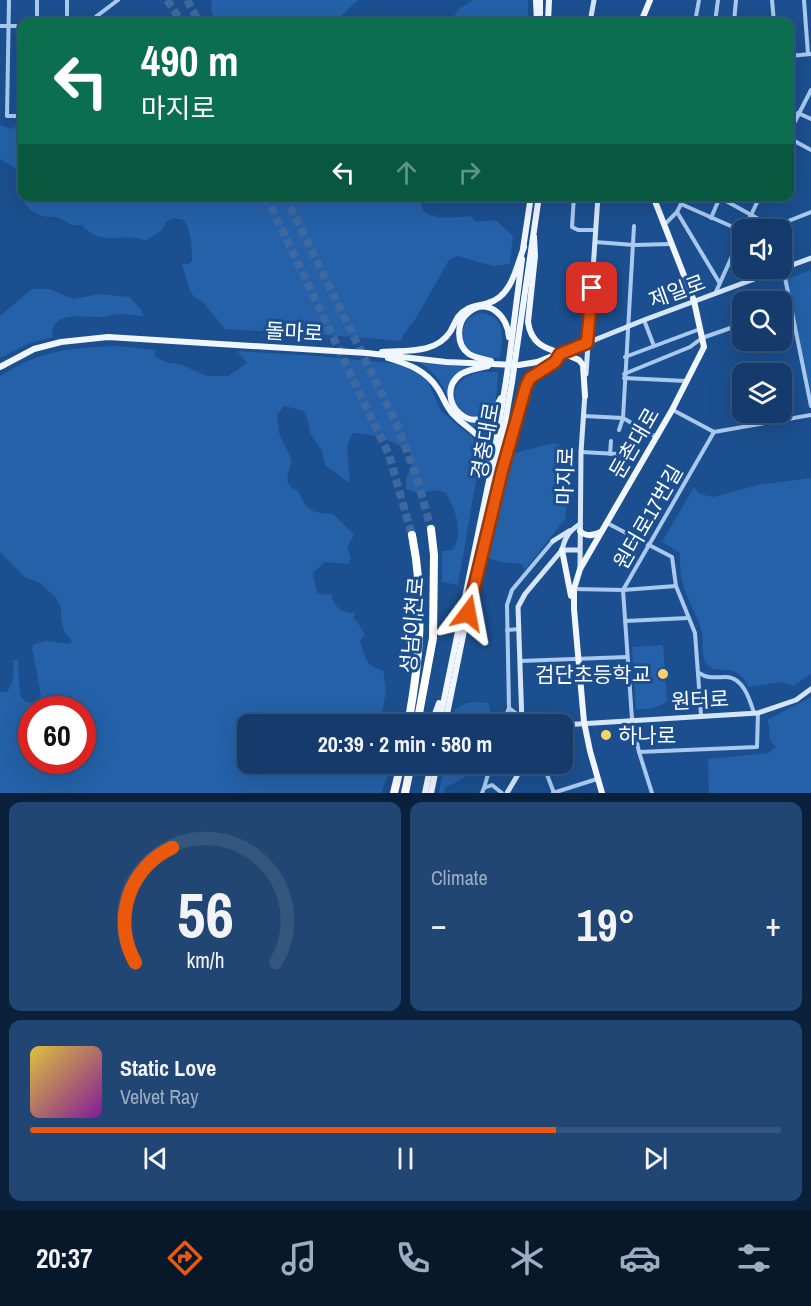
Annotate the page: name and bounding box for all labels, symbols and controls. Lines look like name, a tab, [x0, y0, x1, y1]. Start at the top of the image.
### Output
text: 490 m	[141, 33, 239, 89]
icon: left	[42, 42, 120, 120]
text: 마지로	[141, 90, 216, 126]
icon: left	[327, 156, 360, 189]
icon: ahead	[390, 156, 423, 189]
icon: right	[453, 156, 486, 189]
map controls	[732, 219, 792, 423]
button: sound	[732, 219, 792, 279]
pin	[566, 262, 617, 313]
street label: 제일로	[645, 267, 709, 315]
icon: arrive	[575, 271, 608, 304]
button: search	[732, 291, 792, 351]
street label: 돌마로	[264, 316, 324, 348]
button: layers	[732, 363, 792, 423]
street label: 경충대로	[464, 400, 506, 482]
street label: 둔촌대로	[602, 402, 666, 484]
street label: 마지로	[549, 447, 581, 505]
street label: 원터로17번길	[607, 460, 689, 574]
street label: 성남이천로	[393, 576, 431, 674]
position arrow	[436, 581, 500, 645]
place label: 검단초등학교	[535, 660, 651, 689]
marker: 검단초등학교	[656, 667, 670, 681]
street label: 원터로	[670, 684, 730, 716]
speed limit sign: 60	[18, 696, 96, 774]
place label: 하나로	[618, 721, 676, 750]
marker: 하나로	[599, 728, 613, 742]
text: 20:39 · 2 min · 580 m	[318, 729, 492, 759]
text: Climate	[431, 864, 488, 891]
text: 56	[177, 872, 233, 956]
text: 19°	[576, 894, 636, 955]
text: −	[431, 902, 447, 946]
text: +	[765, 902, 781, 946]
text: km/h	[186, 947, 224, 976]
text: Static Love	[120, 1053, 216, 1083]
text: Velvet Ray	[120, 1083, 198, 1110]
icon: previous	[139, 1142, 172, 1175]
icon: pause	[389, 1142, 422, 1175]
icon: next	[639, 1142, 672, 1175]
icon: directions	[164, 1237, 206, 1279]
icon: music	[278, 1237, 320, 1279]
icon: phone	[392, 1237, 434, 1279]
icon: climate	[506, 1237, 548, 1279]
icon: car	[619, 1237, 661, 1279]
icon: filters	[733, 1237, 775, 1279]
text: 20:37	[36, 1240, 93, 1276]

